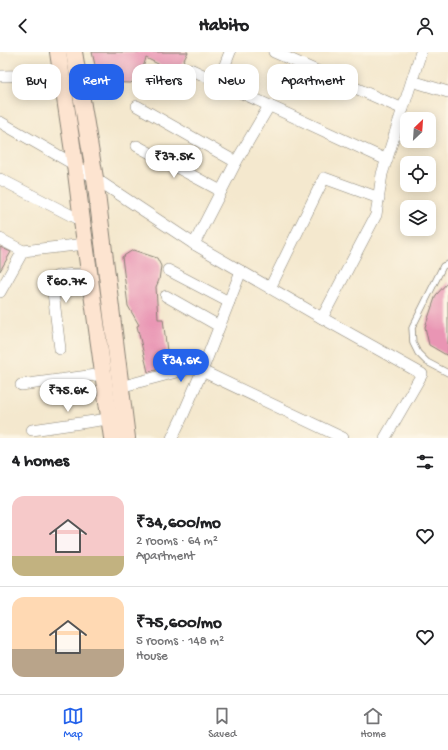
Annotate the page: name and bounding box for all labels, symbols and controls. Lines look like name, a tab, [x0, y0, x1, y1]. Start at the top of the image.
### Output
icon: back	[12, 15, 34, 37]
icon: person	[414, 15, 436, 37]
text: Habito	[199, 16, 249, 37]
chip: Buy	[12, 64, 61, 100]
chip: Rent	[69, 64, 124, 100]
chip: Filters	[132, 64, 196, 100]
chip: New	[204, 64, 259, 100]
chip: Apartment	[267, 64, 358, 100]
north arrow	[400, 112, 436, 148]
map controls	[400, 112, 436, 236]
pin: ₹37.5K	[141, 145, 207, 179]
text: ₹37.5K	[154, 150, 194, 165]
button: locate	[400, 156, 436, 192]
button: layers	[400, 200, 436, 236]
pin: ₹60.7K	[33, 270, 99, 304]
text: ₹60.7K	[46, 275, 86, 290]
pin: ₹34.6K	[148, 349, 214, 383]
text: ₹34.6K	[162, 354, 200, 369]
pin: ₹75.6K	[35, 379, 101, 413]
text: ₹75.6K	[49, 384, 87, 399]
icon: filters	[414, 451, 436, 473]
text: 4 homes	[12, 452, 69, 472]
icon: home	[44, 512, 92, 560]
text: ₹34,600/mo	[136, 514, 221, 534]
icon: heart	[414, 525, 436, 547]
text: 2 rooms · 64 m²	[136, 534, 218, 549]
text: Apartment	[136, 549, 195, 564]
icon: home	[44, 613, 92, 661]
text: ₹75,600/mo	[136, 614, 222, 634]
icon: heart	[414, 626, 436, 648]
text: 5 rooms · 148 m²	[136, 634, 224, 649]
text: House	[136, 649, 168, 664]
tab: Map	[62, 705, 84, 741]
tab: Saved	[208, 705, 236, 741]
tab: Home	[360, 705, 386, 741]

